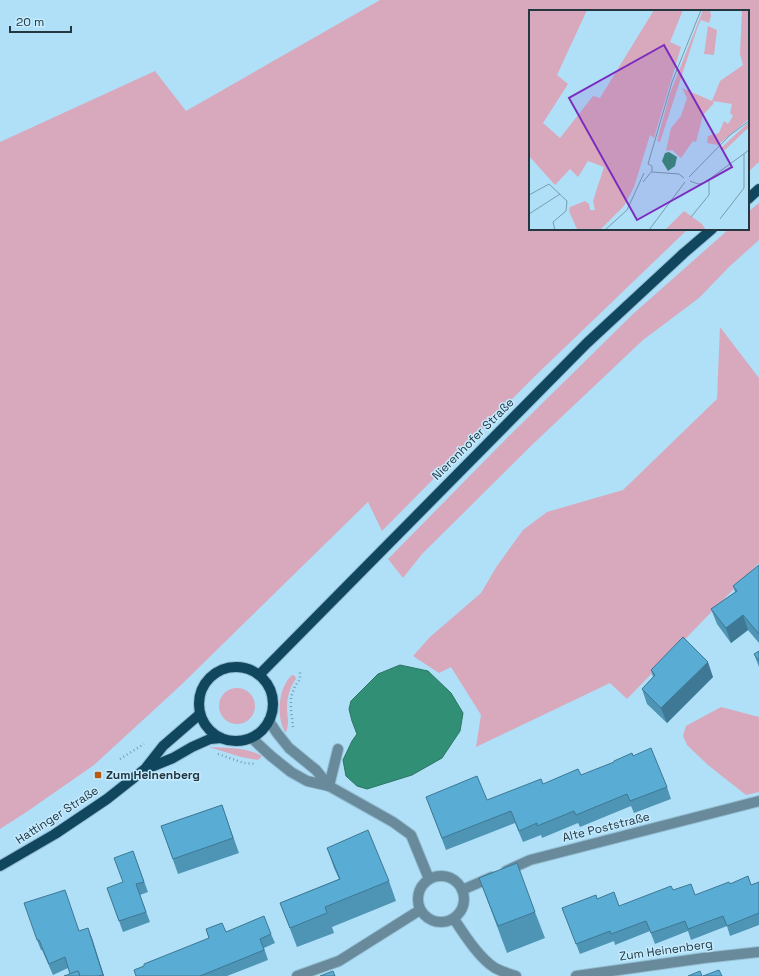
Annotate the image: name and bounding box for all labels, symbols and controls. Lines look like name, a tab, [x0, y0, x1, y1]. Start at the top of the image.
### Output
scale bar	[10, 8, 71, 34]
inset map	[529, 10, 749, 230]
text: 20 m	[16, 14, 44, 30]
street label: Nierenhofer Straße	[429, 395, 517, 483]
place label: Zum Heinenberg	[106, 767, 200, 783]
marker: Zum Heinenberg	[93, 770, 103, 780]
street label: Hattinger Straße	[13, 782, 101, 848]
street label: Alte Poststraße	[561, 808, 651, 846]
street label: Zum Heinenberg	[618, 936, 714, 964]

